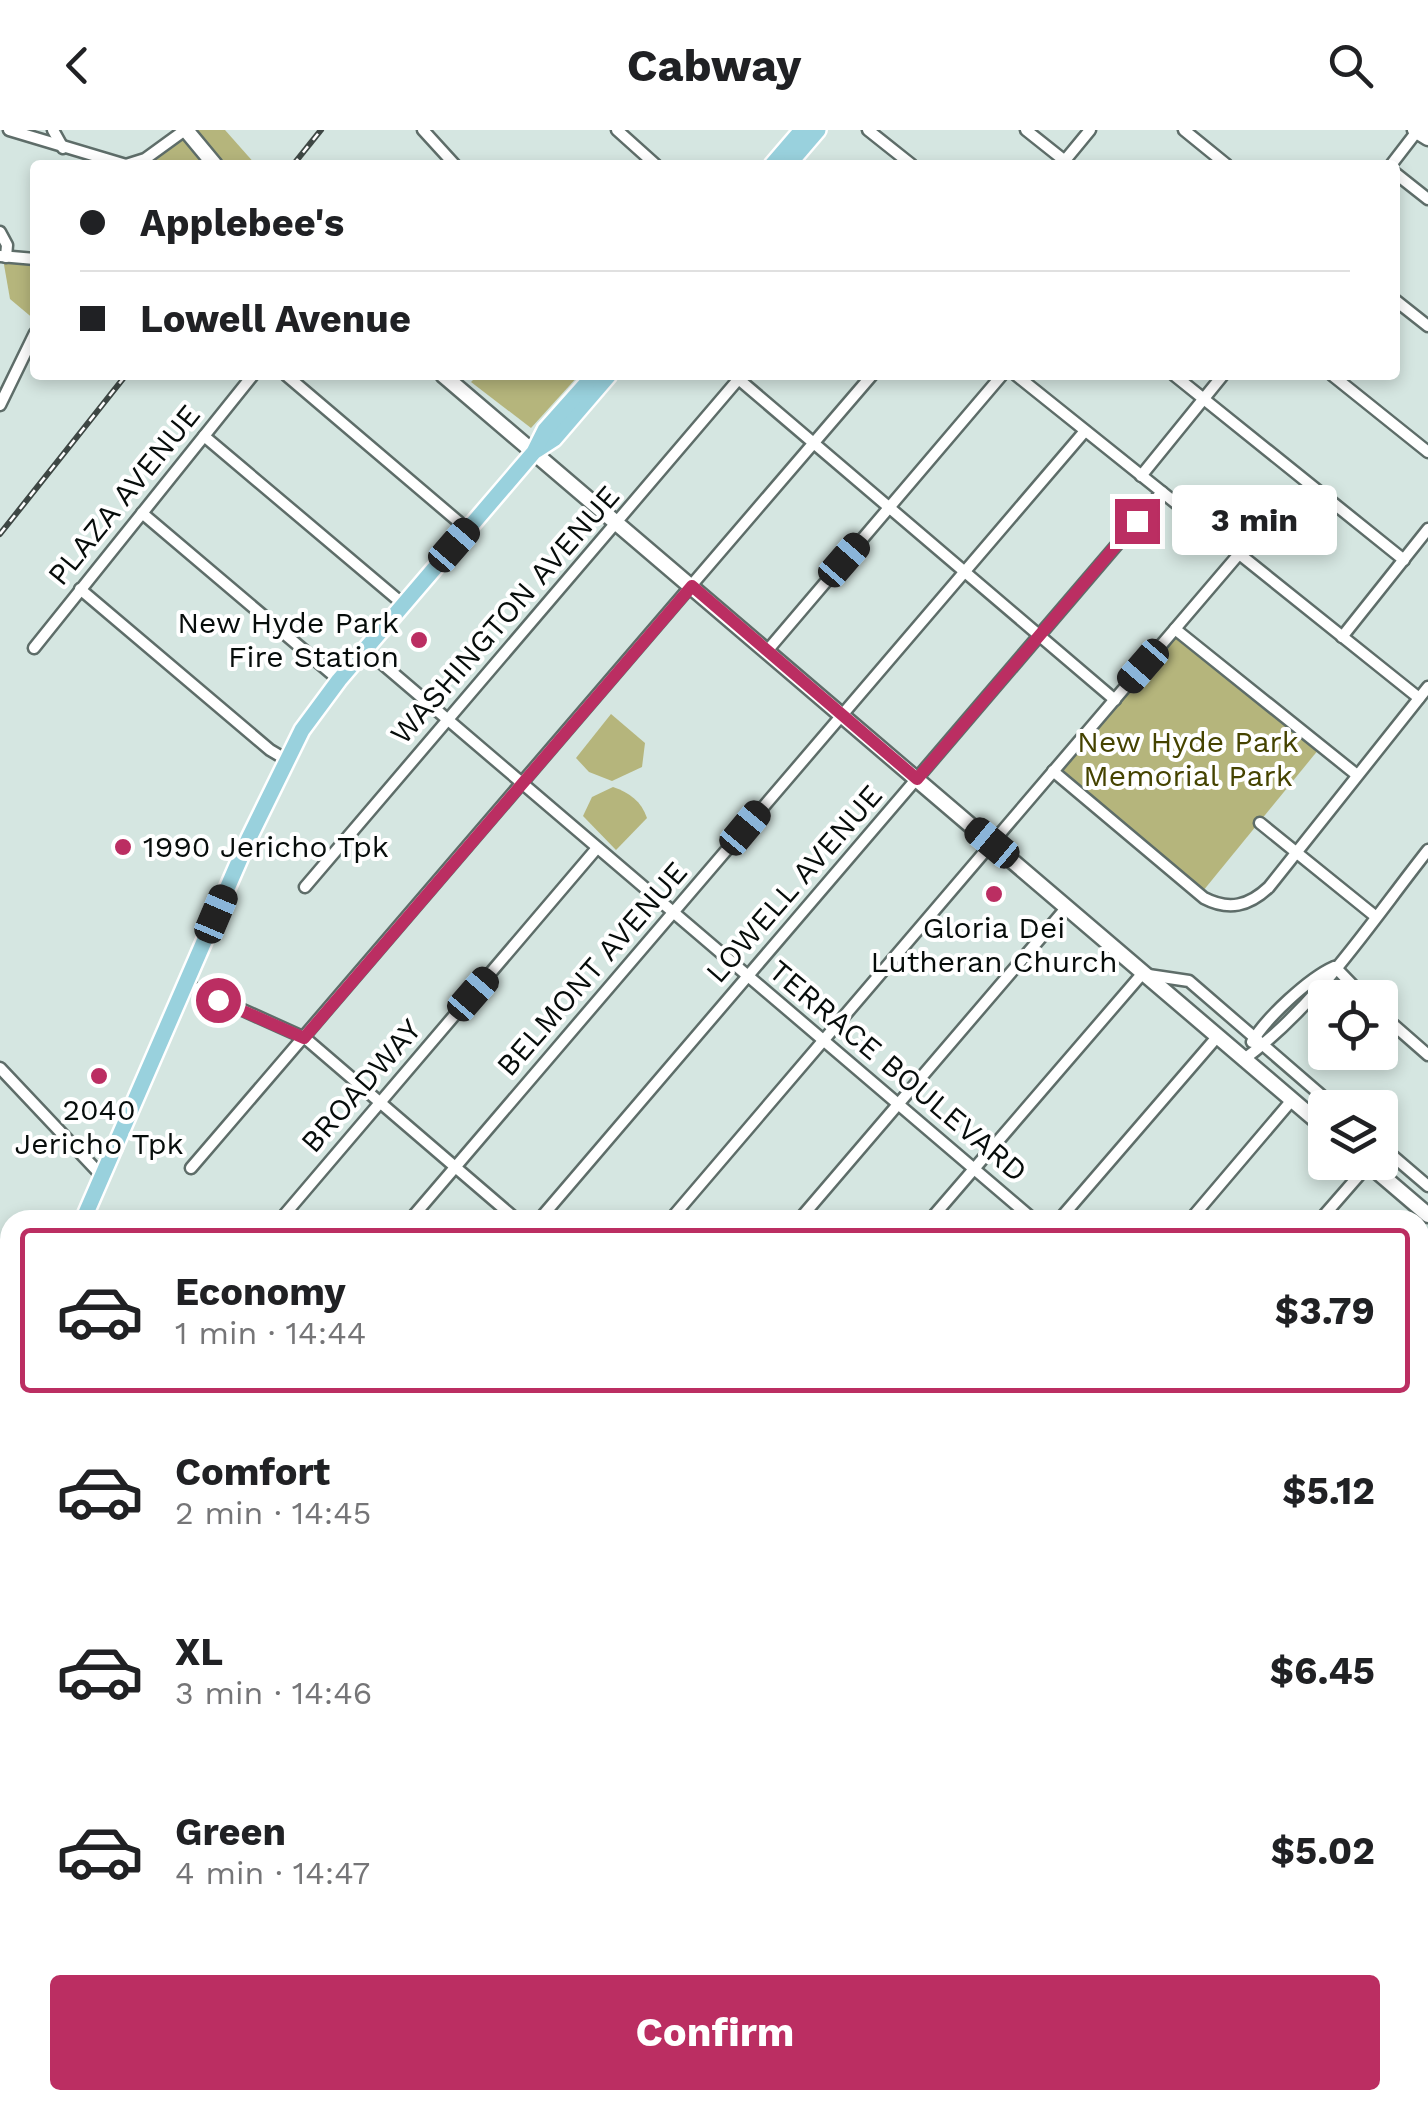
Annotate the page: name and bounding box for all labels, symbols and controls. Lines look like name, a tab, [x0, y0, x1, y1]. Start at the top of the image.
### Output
icon: back	[50, 38, 105, 93]
icon: search	[1323, 38, 1378, 93]
text: Cabway	[627, 39, 801, 92]
text: Applebee's	[140, 201, 344, 245]
text: Lowell Avenue	[140, 297, 411, 341]
street label: PLAZA AVENUE	[40, 398, 207, 592]
street label: WASHINGTON AVENUE	[383, 478, 626, 751]
callout: 3 min	[1172, 486, 1337, 556]
route end	[1115, 499, 1160, 544]
text: 3 min	[1211, 501, 1298, 539]
car	[423, 513, 485, 577]
car	[813, 528, 875, 592]
place label: New Hyde Park Fire Station	[177, 605, 399, 674]
marker: New Hyde Park Fire Station	[408, 629, 430, 651]
car	[1112, 634, 1174, 698]
park label: New Hyde Park Memorial Park	[1077, 724, 1299, 793]
street label: LOWELL AVENUE	[698, 778, 889, 990]
car	[714, 795, 776, 861]
car	[959, 812, 1025, 874]
place label: 1990 Jericho Tpk	[143, 829, 389, 864]
marker: 1990 Jericho Tpk	[112, 836, 134, 858]
street label: BELMONT AVENUE	[489, 855, 694, 1083]
car	[190, 881, 242, 947]
marker: Gloria Dei Lutheran Church	[983, 883, 1005, 905]
place label: Gloria Dei Lutheran Church	[871, 910, 1117, 979]
street label: TERRACE BOULEVARD	[762, 953, 1034, 1189]
car	[442, 962, 504, 1026]
route start	[196, 978, 241, 1023]
map controls	[1308, 980, 1398, 1180]
button: locate	[1308, 980, 1398, 1070]
street label: BROADWAY	[293, 1012, 428, 1159]
marker: 2040 Jericho Tpk	[88, 1065, 110, 1087]
button: layers	[1308, 1090, 1398, 1180]
place label: 2040 Jericho Tpk	[15, 1092, 183, 1161]
icon: car	[55, 1266, 145, 1356]
text: Economy	[175, 1270, 346, 1314]
text: $3.79	[1275, 1289, 1375, 1333]
text: 1 min · 14:44	[175, 1314, 366, 1352]
icon: car	[55, 1446, 145, 1536]
text: Comfort	[175, 1450, 330, 1494]
text: $5.12	[1282, 1469, 1375, 1513]
text: 2 min · 14:45	[175, 1494, 371, 1532]
icon: car	[55, 1626, 145, 1716]
text: XL	[175, 1630, 223, 1674]
text: $6.45	[1270, 1649, 1375, 1693]
text: 3 min · 14:46	[175, 1674, 372, 1712]
icon: car	[55, 1806, 145, 1896]
text: Green	[175, 1810, 286, 1854]
text: $5.02	[1271, 1829, 1375, 1873]
text: 4 min · 14:47	[175, 1854, 370, 1892]
button: Confirm	[50, 1975, 1380, 2090]

